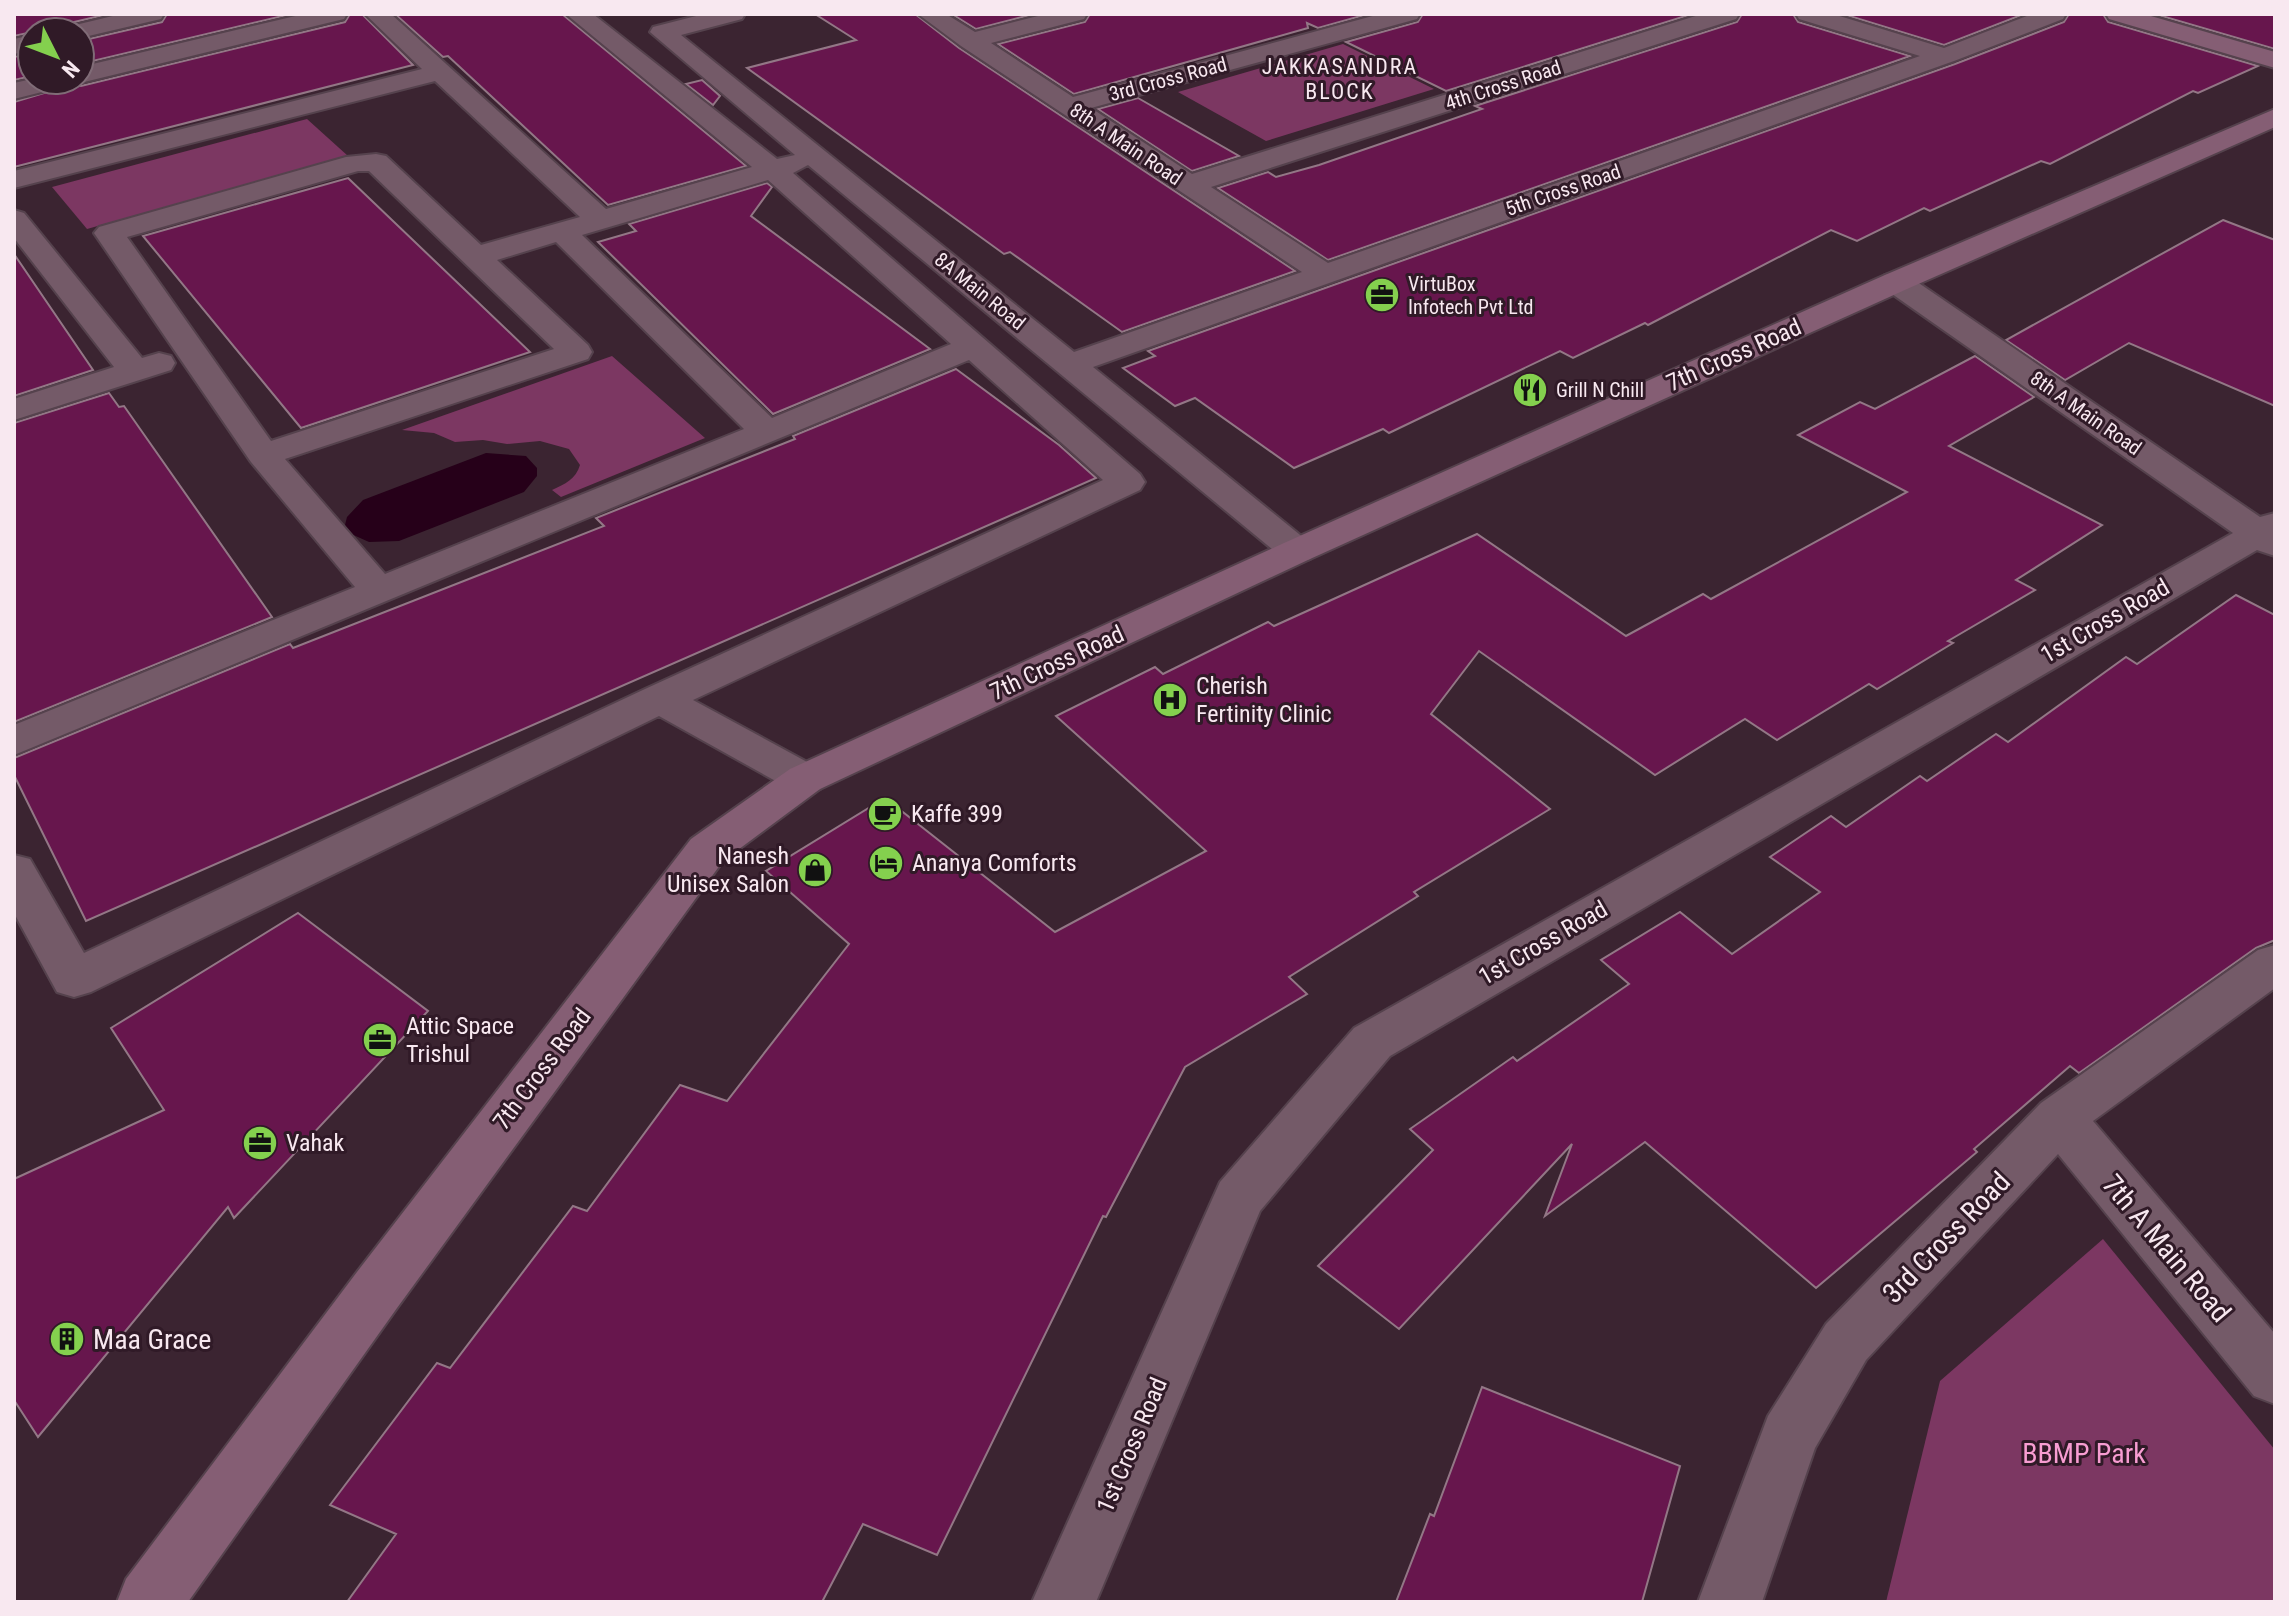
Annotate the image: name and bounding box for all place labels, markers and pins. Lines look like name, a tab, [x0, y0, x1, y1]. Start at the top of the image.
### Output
place label: VirtuBox Infotech Pvt Ltd	[1408, 272, 1533, 319]
office icon: VirtuBox Infotech Pvt Ltd	[1363, 276, 1401, 314]
restaurant icon: Grill N Chill	[1511, 371, 1549, 409]
place label: Grill N Chill	[1556, 378, 1644, 402]
place label: Cherish Fertinity Clinic	[1196, 672, 1332, 728]
hospital icon: Cherish Fertinity Clinic	[1151, 681, 1189, 719]
cafe icon: Kaffe 399	[866, 795, 904, 833]
place label: Kaffe 399	[911, 800, 1003, 828]
place label: Nanesh Unisex Salon	[667, 842, 789, 898]
hotel icon: Ananya Comforts	[867, 844, 905, 882]
place label: Ananya Comforts	[912, 849, 1077, 877]
shop icon: Nanesh Unisex Salon	[796, 851, 834, 889]
place label: Attic Space Trishul	[406, 1012, 514, 1068]
office icon: Attic Space Trishul	[361, 1021, 399, 1059]
office icon: Vahak	[241, 1124, 279, 1162]
place label: Vahak	[286, 1129, 344, 1157]
building icon: Maa Grace	[48, 1320, 86, 1358]
place label: Maa Grace	[93, 1323, 211, 1356]

